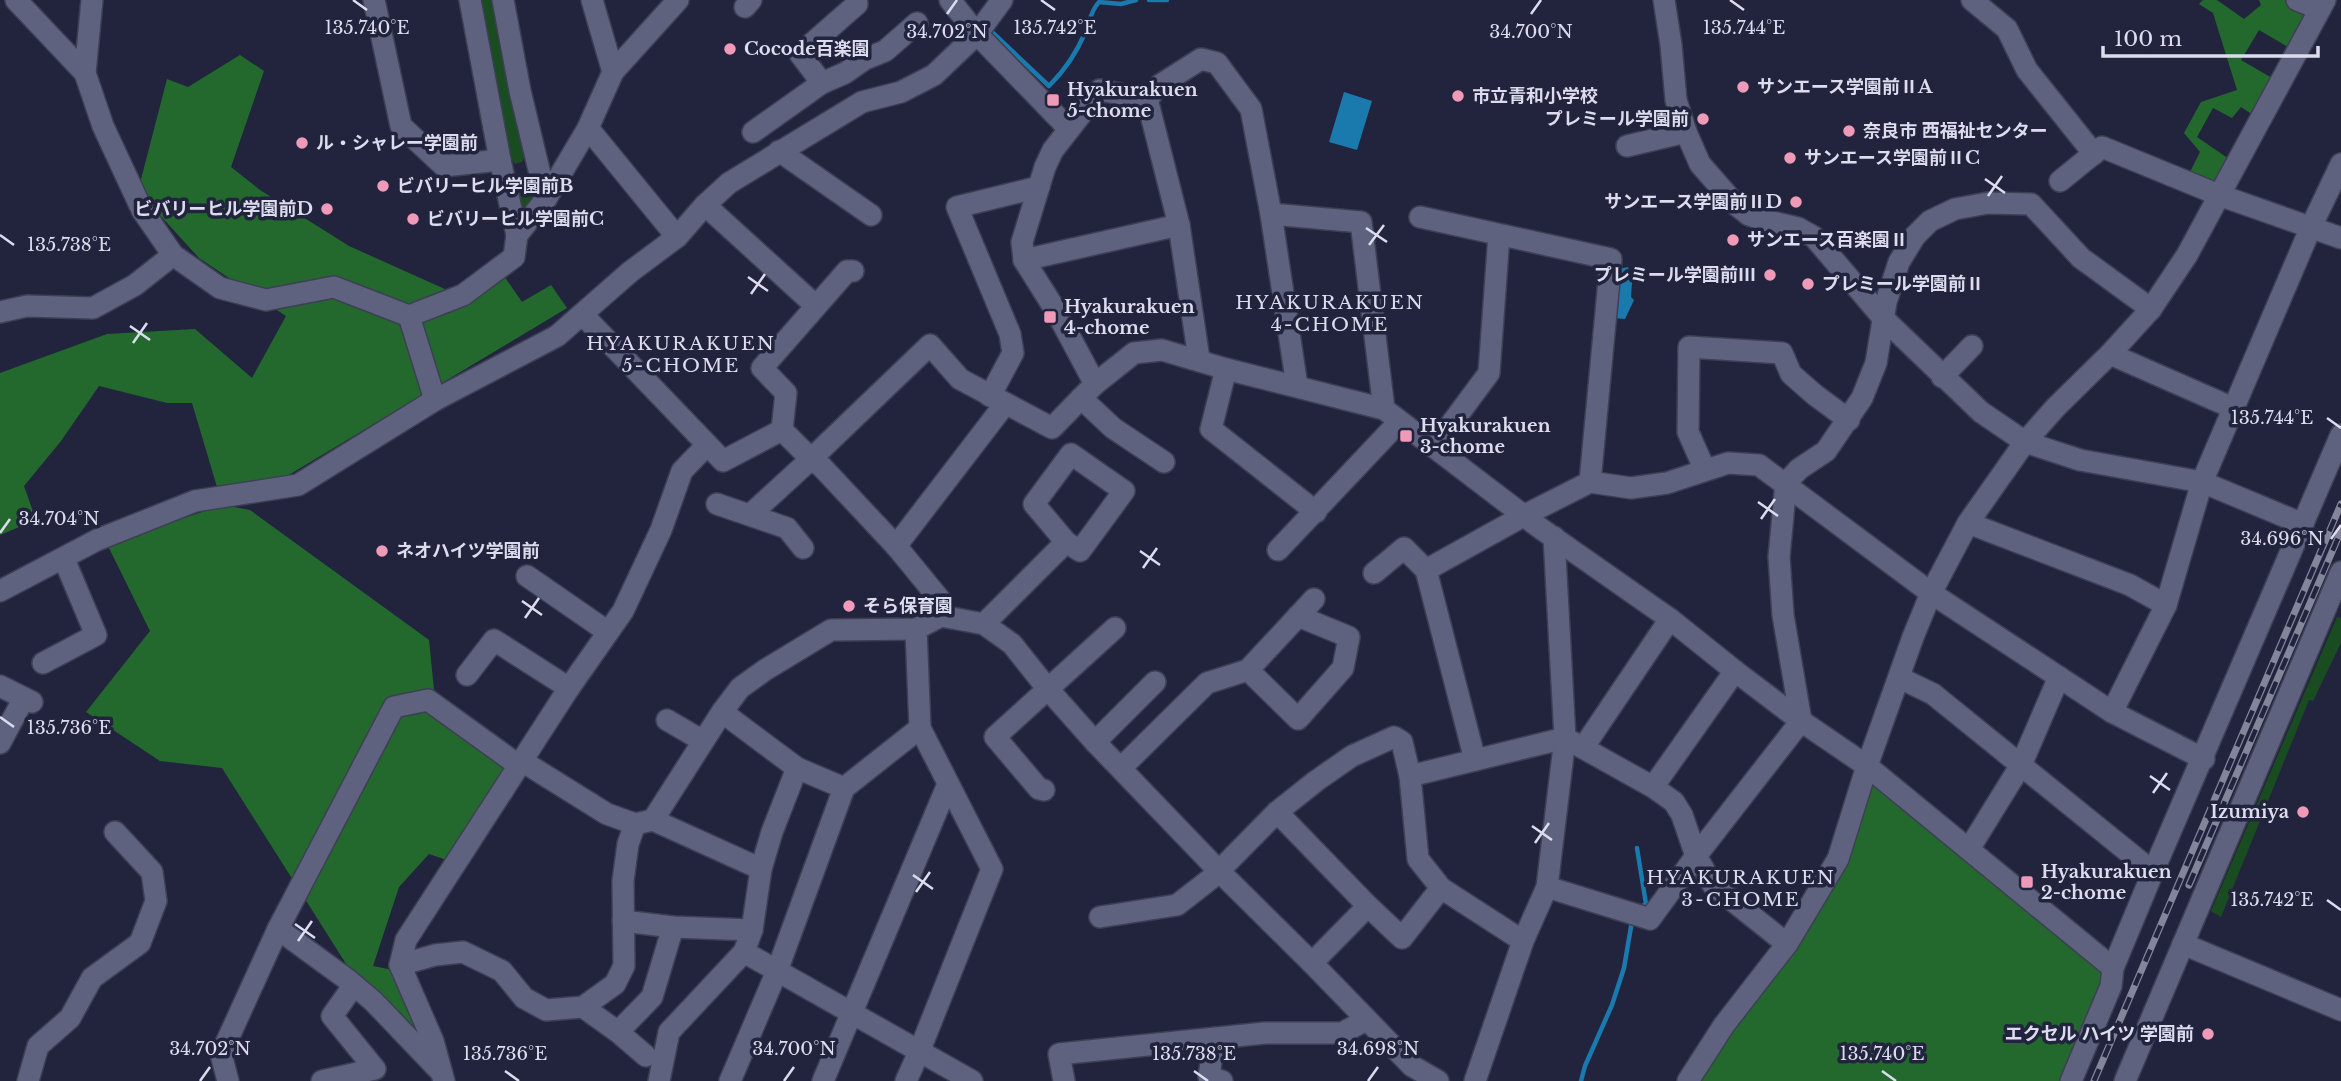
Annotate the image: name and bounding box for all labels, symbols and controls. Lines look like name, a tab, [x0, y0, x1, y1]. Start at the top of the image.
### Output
scale bar	[2103, 14, 2318, 58]
text: 135.740°E	[324, 17, 410, 39]
text: 135.742°E	[1013, 17, 1097, 39]
text: 135.744°E	[1703, 17, 1785, 39]
text: 34.702°N	[906, 21, 988, 43]
text: 34.700°N	[1489, 21, 1573, 43]
text: 100 m	[2114, 26, 2182, 52]
place label: Cocode百楽園	[744, 38, 870, 60]
marker: Cocode百楽園	[722, 41, 738, 57]
place label: サンエース学園前ⅡA	[1757, 76, 1934, 98]
place label: Hyakurakuen 5-chome	[1067, 79, 1198, 122]
marker: サンエース学園前ⅡA	[1735, 79, 1751, 95]
place label: 市立青和小学校	[1472, 85, 1598, 107]
marker: 市立青和小学校	[1450, 88, 1466, 104]
marker: Hyakurakuen 5-chome	[1045, 92, 1061, 108]
place label: プレミール学園前	[1545, 108, 1689, 130]
marker: プレミール学園前	[1695, 111, 1711, 127]
place label: 奈良市 西福祉センター	[1863, 120, 2048, 142]
marker: 奈良市 西福祉センター	[1841, 123, 1857, 139]
place label: ル・シャレー学園前	[316, 132, 478, 154]
marker: ル・シャレー学園前	[294, 135, 310, 151]
place label: サンエース学園前ⅡC	[1804, 147, 1980, 169]
marker: サンエース学園前ⅡC	[1782, 150, 1798, 166]
place label: ビバリーヒル学園前B	[397, 175, 573, 197]
marker: ビバリーヒル学園前B	[375, 178, 391, 194]
place label: サンエース学園前ⅡD	[1604, 191, 1782, 213]
marker: サンエース学園前ⅡD	[1788, 194, 1804, 210]
place label: ビバリーヒル学園前D	[134, 198, 313, 220]
marker: ビバリーヒル学園前D	[319, 201, 335, 217]
place label: ビバリーヒル学園前C	[427, 208, 604, 230]
marker: ビバリーヒル学園前C	[405, 211, 421, 227]
place label: サンエース百楽園Ⅱ	[1747, 229, 1908, 251]
marker: サンエース百楽園Ⅱ	[1725, 232, 1741, 248]
text: 135.738°E	[27, 234, 111, 256]
place label: プレミール学園前Ⅲ	[1594, 264, 1756, 286]
marker: プレミール学園前Ⅲ	[1762, 267, 1778, 283]
place label: プレミール学園前Ⅱ	[1822, 273, 1984, 295]
marker: プレミール学園前Ⅱ	[1800, 276, 1816, 292]
district label: HYAKURAKUEN 4-CHOME	[1235, 291, 1425, 336]
place label: Hyakurakuen 4-chome	[1064, 296, 1195, 339]
marker: Hyakurakuen 4-chome	[1042, 309, 1058, 325]
district label: HYAKURAKUEN 5-CHOME	[586, 332, 776, 377]
text: 135.744°E	[2231, 407, 2313, 429]
place label: Hyakurakuen 3-chome	[1420, 415, 1551, 458]
marker: Hyakurakuen 3-chome	[1398, 428, 1414, 444]
text: 34.704°N	[19, 508, 99, 530]
text: 34.696°N	[2240, 528, 2324, 550]
place label: ネオハイツ学園前	[396, 540, 540, 562]
marker: ネオハイツ学園前	[374, 543, 390, 559]
place label: そら保育園	[863, 595, 953, 617]
marker: そら保育園	[841, 598, 857, 614]
text: 135.736°E	[27, 717, 111, 739]
place label: Izumiya	[2210, 801, 2290, 823]
marker: Izumiya	[2295, 804, 2311, 820]
place label: Hyakurakuen 2-chome	[2041, 861, 2172, 904]
district label: HYAKURAKUEN 3-CHOME	[1646, 866, 1836, 911]
marker: Hyakurakuen 2-chome	[2019, 874, 2035, 890]
text: 135.742°E	[2230, 889, 2314, 911]
place label: エクセル ハイツ 学園前	[2005, 1023, 2194, 1045]
marker: エクセル ハイツ 学園前	[2200, 1026, 2216, 1042]
text: 34.702°N	[169, 1038, 251, 1060]
text: 34.700°N	[752, 1038, 836, 1060]
text: 34.698°N	[1337, 1038, 1419, 1060]
text: 135.736°E	[463, 1043, 547, 1065]
text: 135.738°E	[1152, 1043, 1236, 1065]
text: 135.740°E	[1839, 1043, 1925, 1065]

